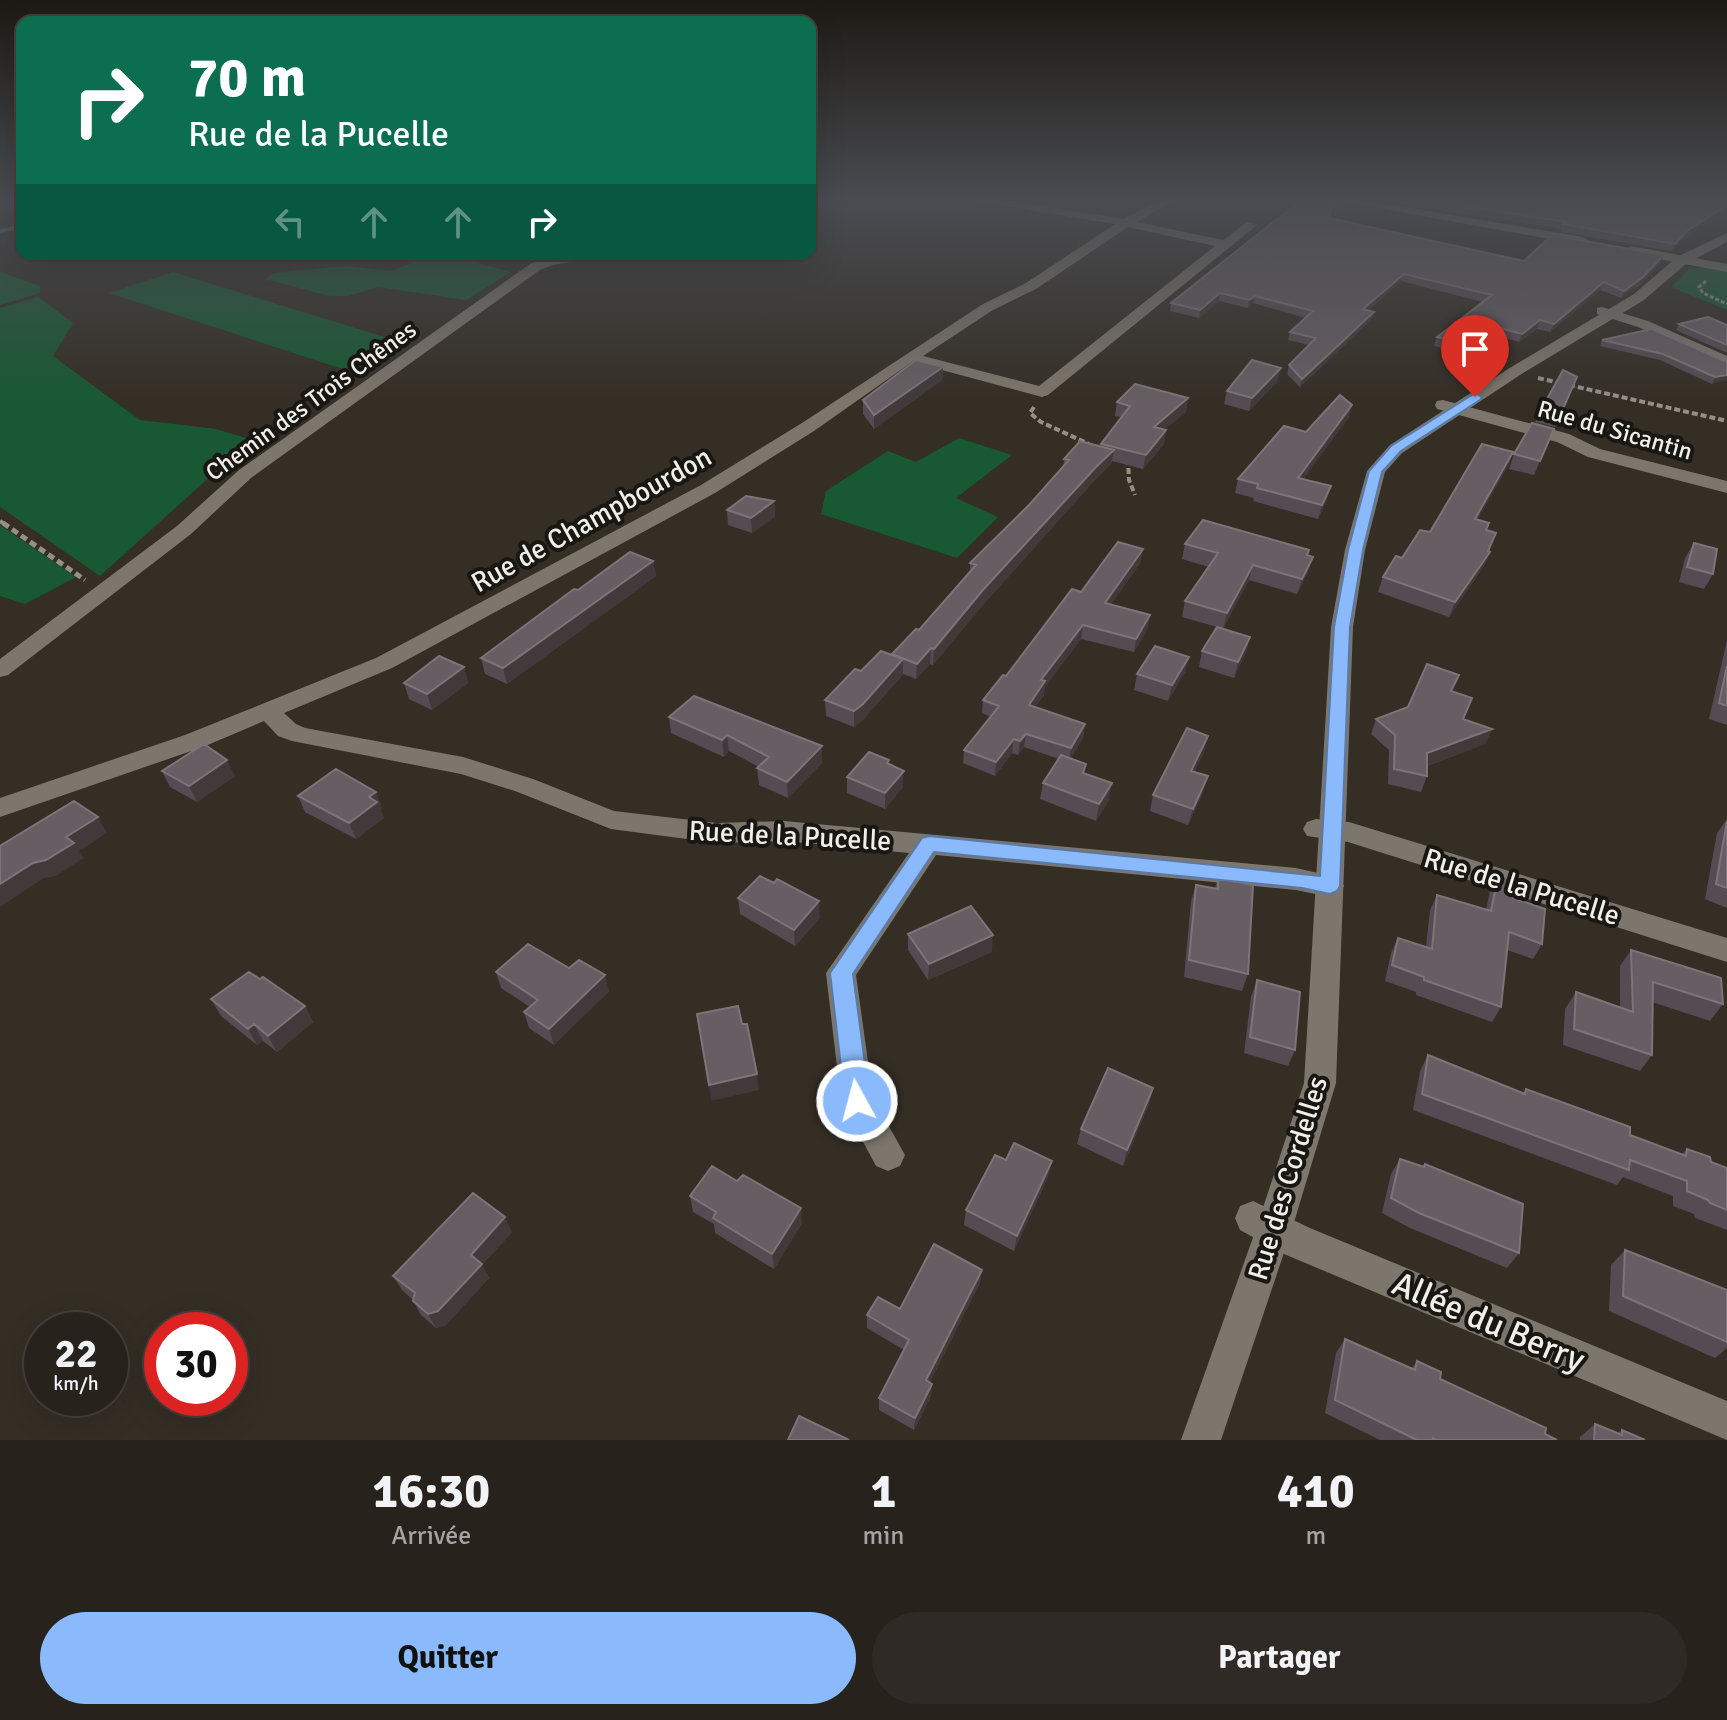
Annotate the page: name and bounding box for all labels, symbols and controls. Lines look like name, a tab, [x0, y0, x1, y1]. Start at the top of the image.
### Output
text: 70 m	[188, 43, 306, 112]
icon: right	[56, 48, 160, 152]
text: Rue de la Pucelle	[188, 112, 449, 157]
icon: left	[268, 200, 312, 244]
icon: ahead	[352, 200, 396, 244]
icon: ahead	[436, 200, 480, 244]
icon: right	[520, 200, 564, 244]
street label: Chemin des Trois Chênes	[200, 314, 422, 488]
pin	[1441, 315, 1509, 397]
icon: arrive	[1453, 327, 1497, 371]
street label: Rue du Sicantin	[1534, 394, 1696, 466]
street label: Rue de Champbourdon	[465, 440, 718, 600]
street label: Rue de la Pucelle	[688, 814, 892, 858]
street label: Rue de la Pucelle	[1420, 841, 1624, 933]
position arrow	[815, 1059, 899, 1143]
street label: Rue des Cordelles	[1241, 1072, 1335, 1284]
street label: Allée du Berry	[1386, 1263, 1591, 1381]
speed limit sign: 30	[144, 1312, 248, 1416]
text: 22	[54, 1329, 98, 1379]
text: km/h	[53, 1371, 99, 1396]
text: 16:30	[372, 1462, 490, 1521]
text: 1	[871, 1462, 896, 1521]
text: 410	[1277, 1462, 1355, 1521]
text: Arrivée	[391, 1520, 471, 1552]
text: min	[863, 1520, 905, 1552]
text: m	[1305, 1520, 1326, 1552]
button: Quitter	[40, 1612, 856, 1704]
button: Partager	[872, 1612, 1687, 1704]

